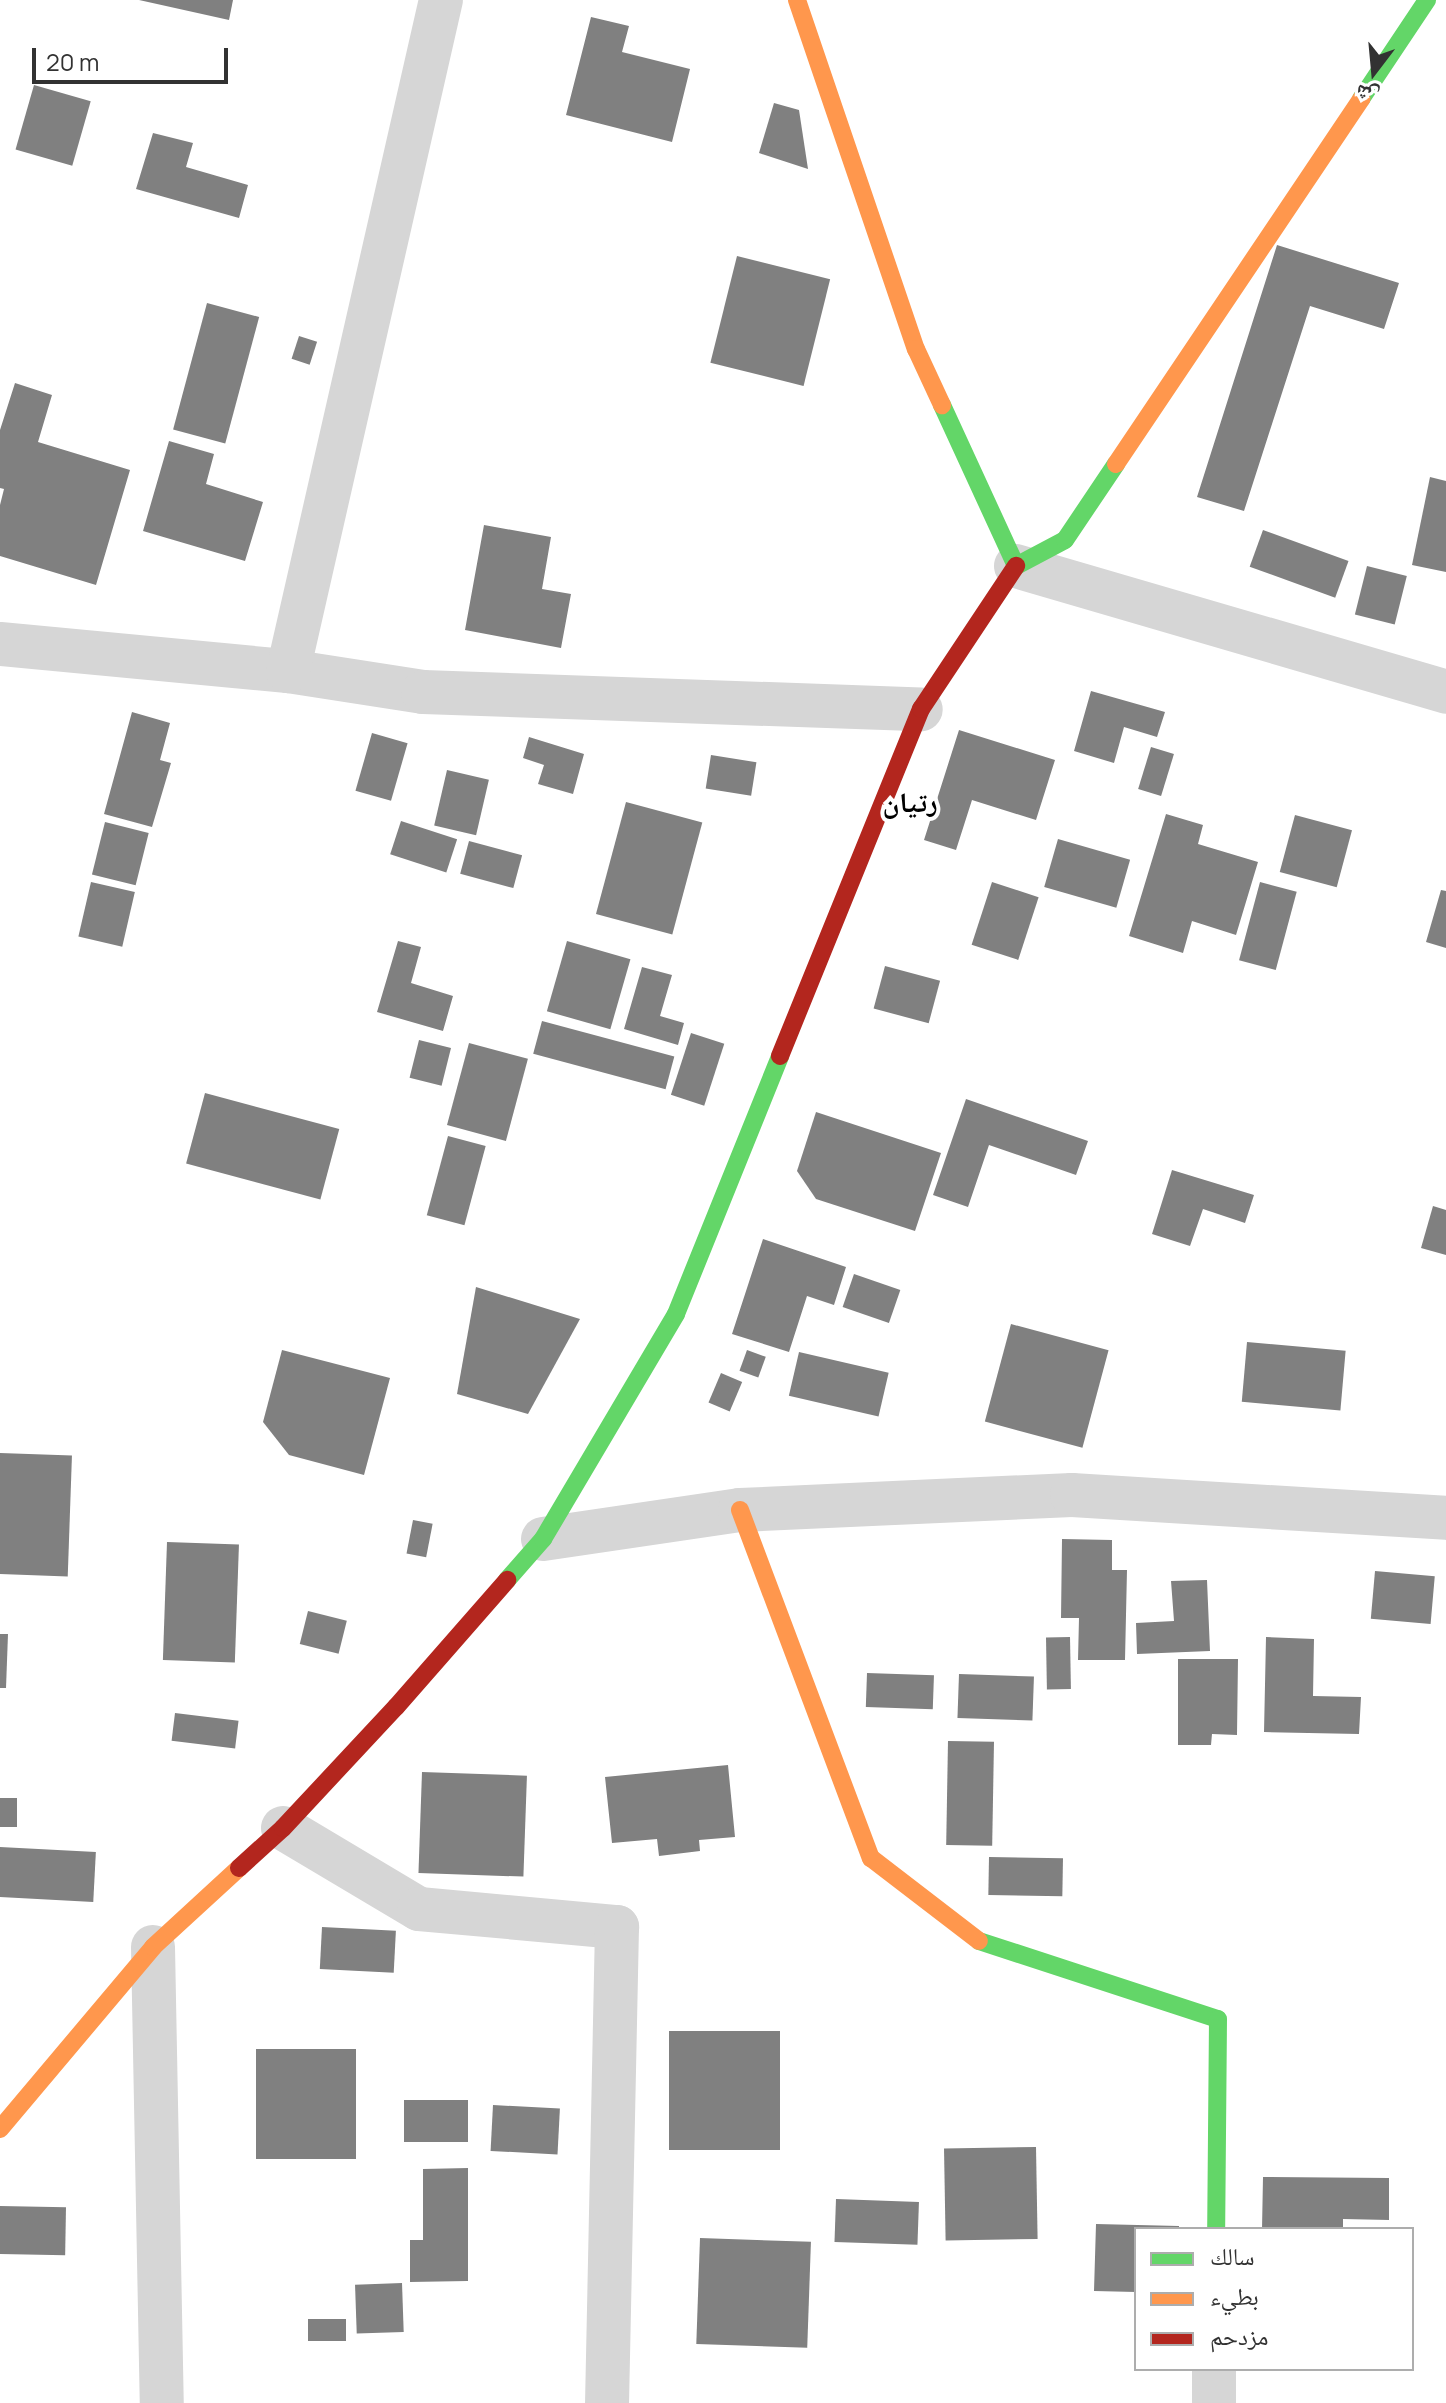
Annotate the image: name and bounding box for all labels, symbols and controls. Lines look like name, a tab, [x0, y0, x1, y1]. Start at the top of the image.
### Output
scale bar	[36, 32, 232, 82]
north arrow	[1334, 32, 1414, 112]
text: 20 m	[46, 45, 99, 78]
text: ش	[1352, 77, 1383, 113]
district label: رتيان	[882, 784, 938, 818]
legend	[1134, 2227, 1414, 2371]
text: سالك	[1210, 2239, 1255, 2272]
text: بطيء	[1210, 2279, 1259, 2312]
text: مزدحم	[1210, 2319, 1269, 2352]

